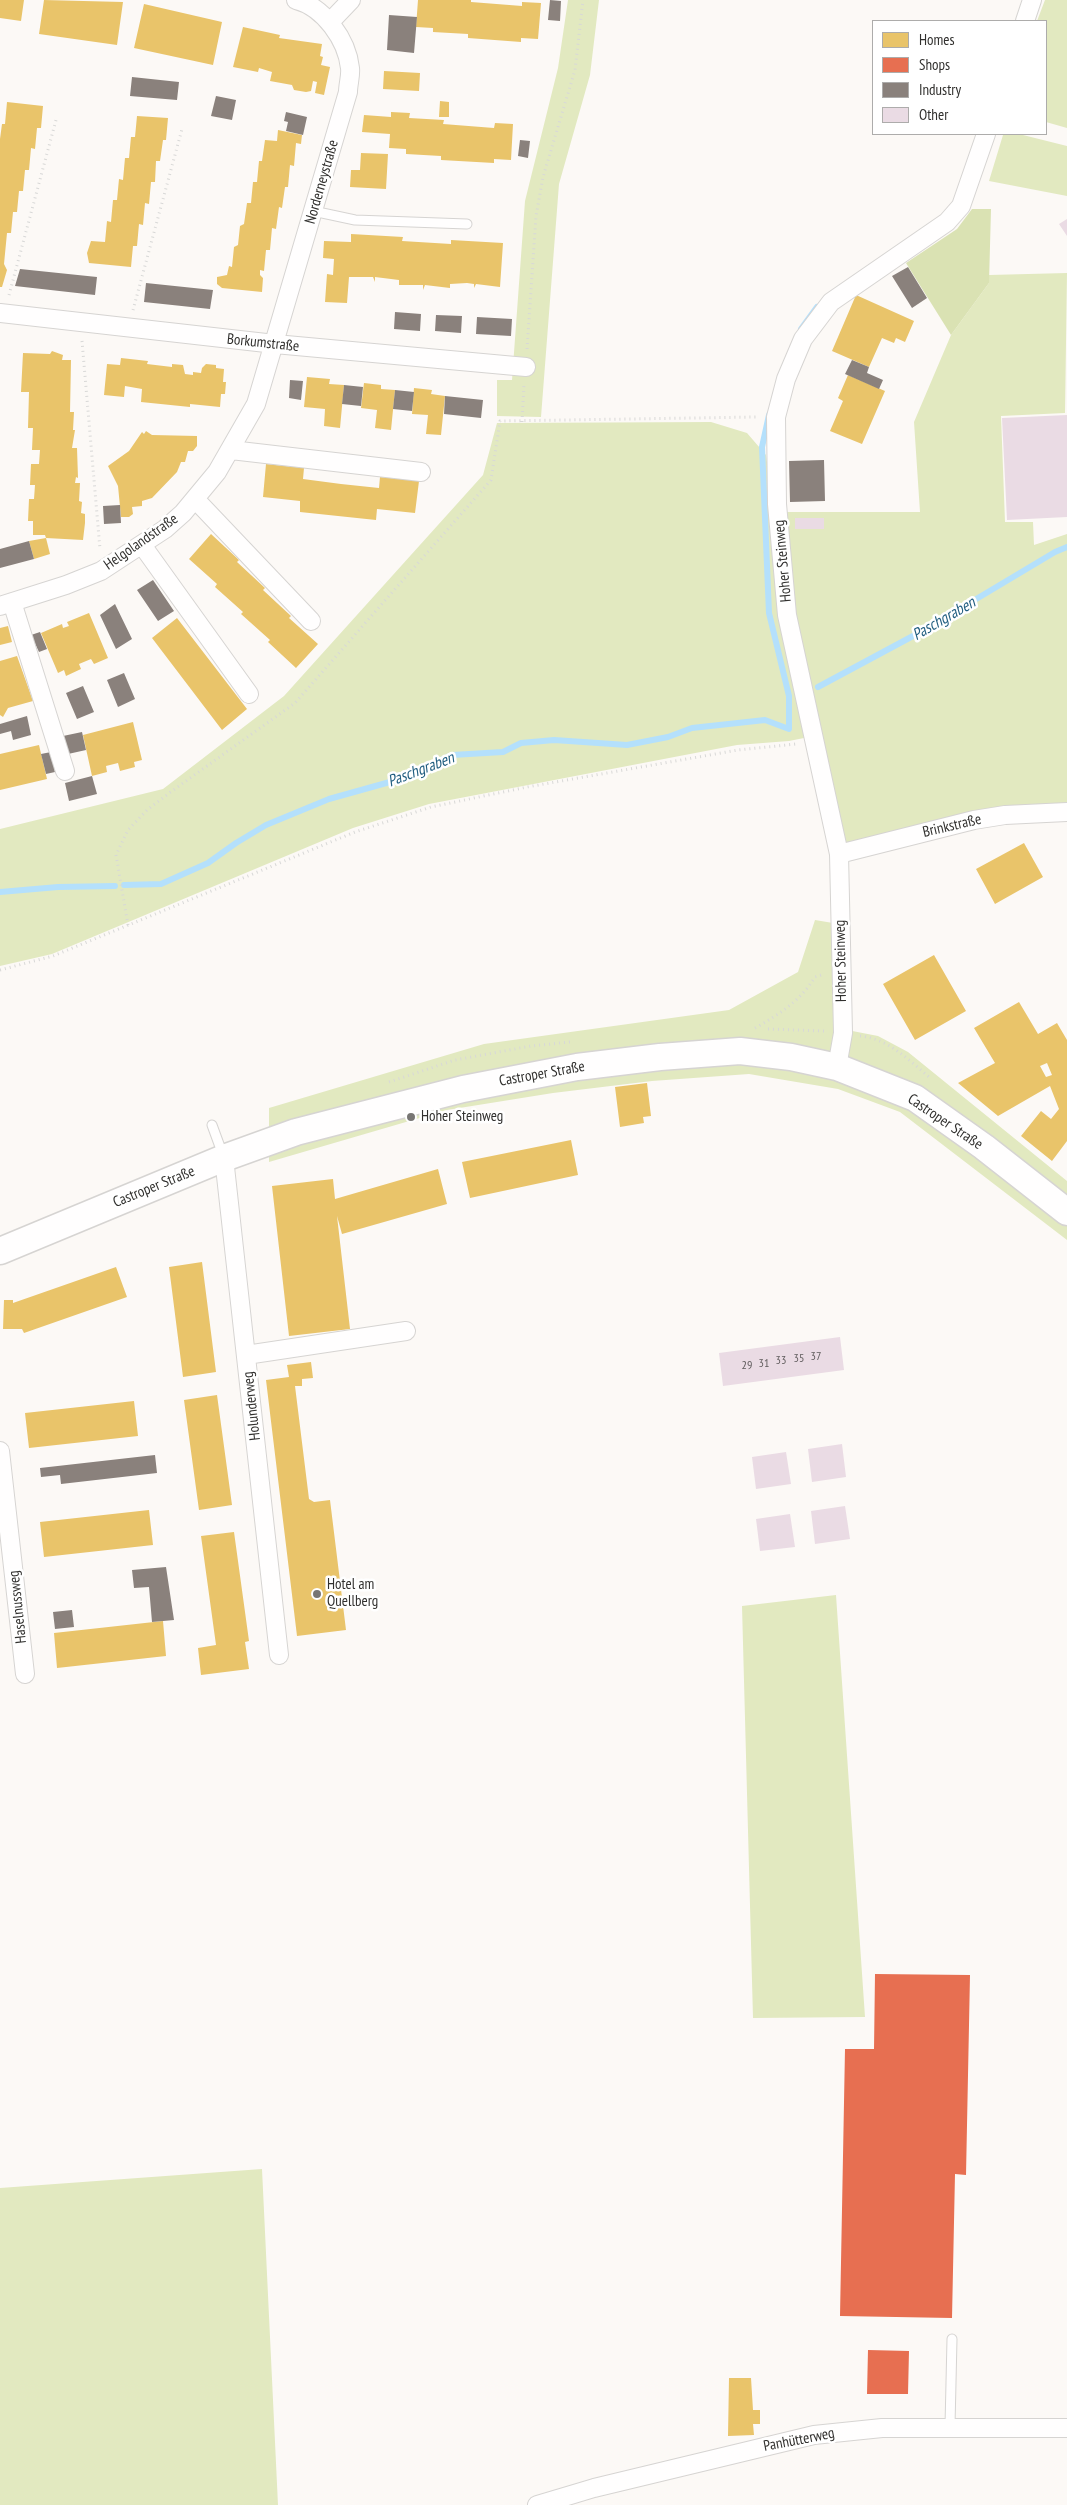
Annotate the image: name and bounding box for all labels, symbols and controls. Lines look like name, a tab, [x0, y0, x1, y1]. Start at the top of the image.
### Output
legend	[872, 20, 1047, 135]
text: Homes	[919, 30, 955, 49]
text: Shops	[919, 55, 950, 74]
text: Industry	[919, 80, 961, 99]
text: Other	[919, 105, 948, 124]
street label: Norderneystraße	[301, 138, 343, 226]
street label: Borkumstraße	[226, 330, 300, 356]
street label: Helgolandstraße	[101, 510, 181, 574]
street label: Hoher Steinweg	[770, 519, 796, 603]
water label: Paschgraben	[909, 593, 979, 645]
water label: Paschgraben	[385, 749, 457, 791]
street label: Brinkstraße	[921, 811, 983, 841]
street label: Hoher Steinweg	[831, 920, 851, 1002]
street label: Castroper Straße	[498, 1058, 586, 1090]
street label: Castroper Straße	[904, 1090, 986, 1154]
place label: Hoher Steinweg	[421, 1108, 503, 1126]
marker: Hoher Steinweg	[405, 1111, 417, 1123]
street label: Castroper Straße	[110, 1162, 198, 1212]
house number: 37	[811, 1350, 821, 1364]
house number: 35	[794, 1352, 804, 1366]
house number: 33	[776, 1354, 786, 1368]
house number: 31	[759, 1357, 769, 1371]
house number: 29	[742, 1359, 752, 1373]
street label: Holunderweg	[239, 1371, 265, 1441]
street label: Haselnussweg	[5, 1570, 31, 1644]
place label: Hotel am Quellberg	[327, 1576, 378, 1611]
marker: Hotel am Quellberg	[311, 1588, 323, 1600]
street label: Panhütterweg	[762, 2424, 836, 2456]

